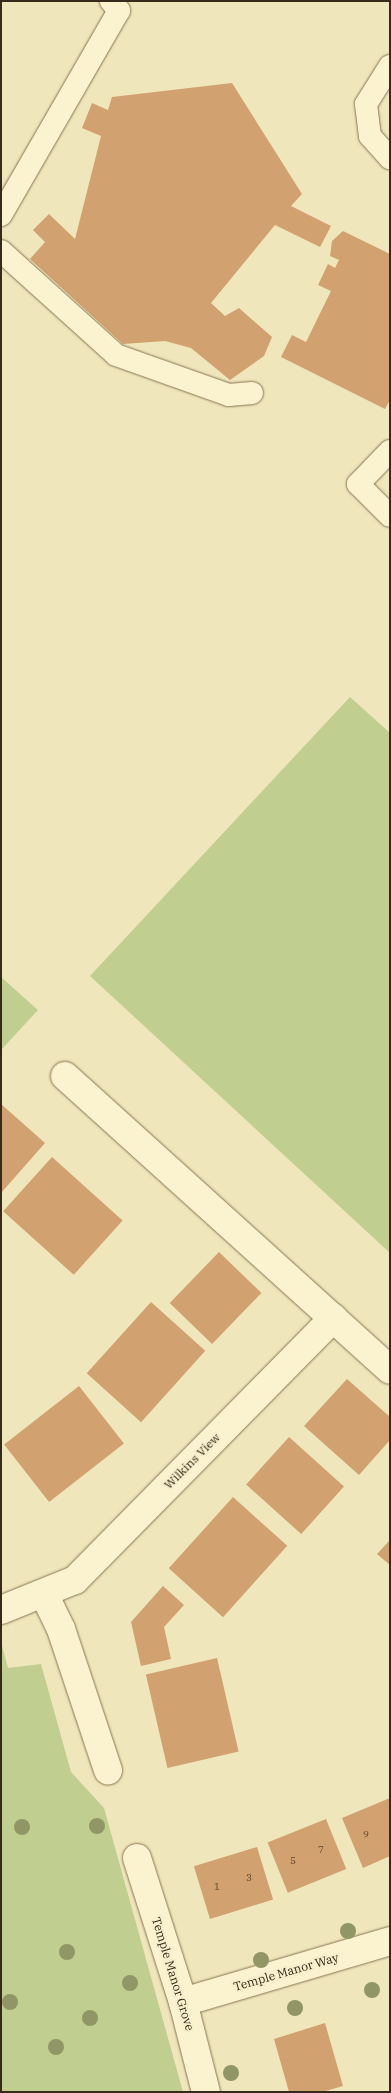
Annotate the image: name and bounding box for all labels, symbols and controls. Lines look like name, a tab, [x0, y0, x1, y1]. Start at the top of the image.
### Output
street label: Wilkins View	[161, 1430, 223, 1492]
house number: 9	[363, 1829, 369, 1841]
house number: 7	[318, 1844, 324, 1856]
house number: 5	[290, 1855, 296, 1867]
house number: 3	[246, 1872, 252, 1884]
house number: 1	[214, 1881, 220, 1893]
street label: Temple Manor Grove	[149, 1915, 197, 2033]
street label: Temple Manor Way	[232, 1950, 340, 1994]

